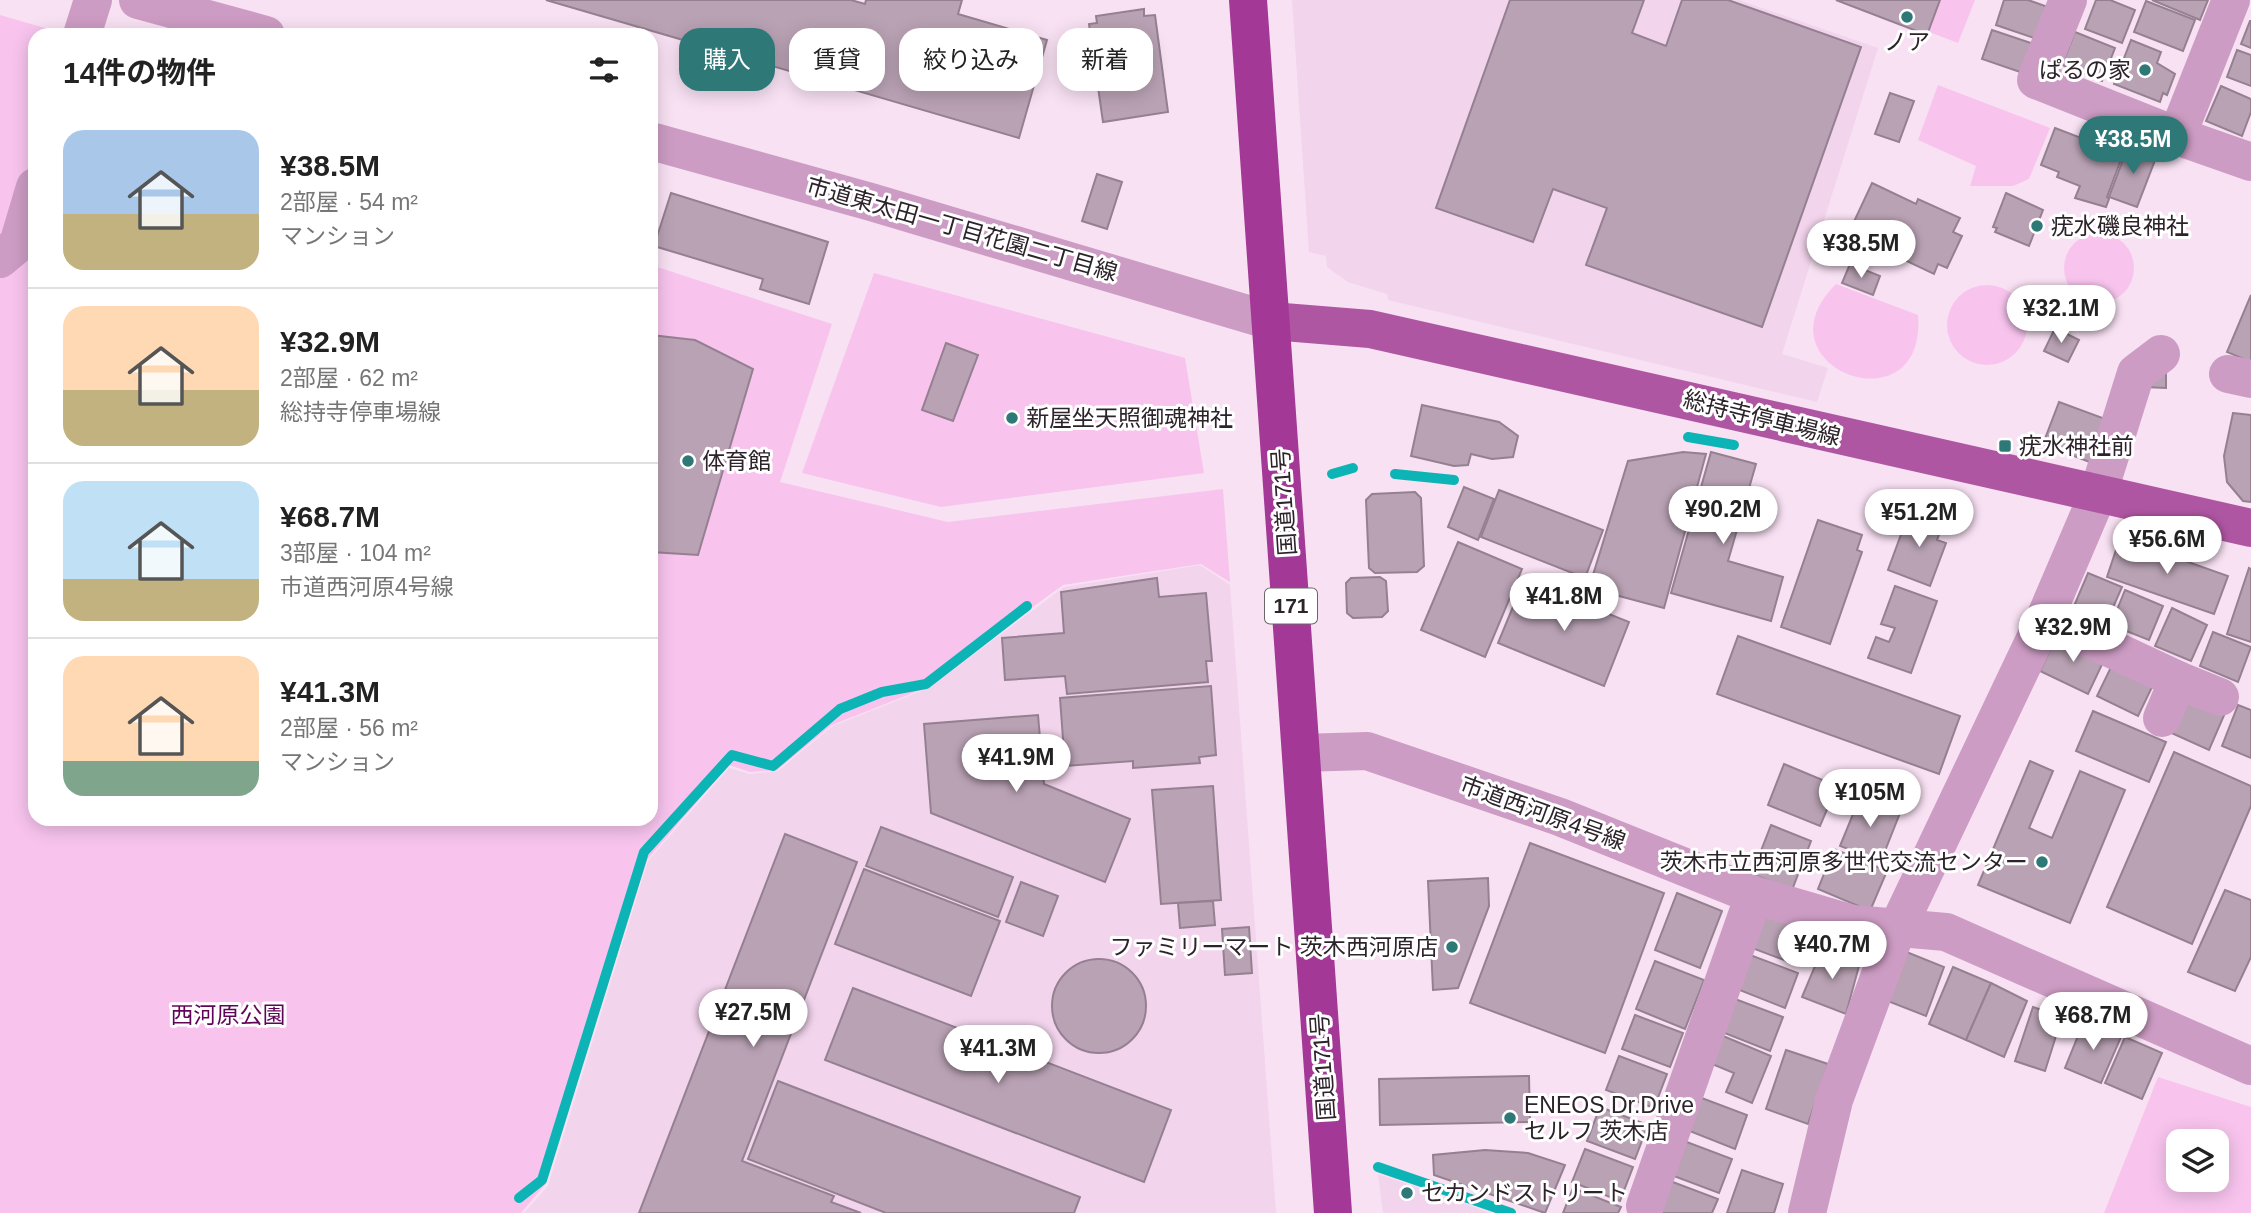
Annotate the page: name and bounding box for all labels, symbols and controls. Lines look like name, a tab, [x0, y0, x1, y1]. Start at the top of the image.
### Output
marker: ノア	[1899, 9, 1915, 25]
chip: 購入	[679, 28, 775, 91]
chip: 賃貸	[789, 28, 885, 91]
chip: 絞り込み	[899, 28, 1043, 91]
chip: 新着	[1057, 28, 1153, 91]
place label: ノア	[1884, 29, 1930, 55]
icon: filters	[585, 51, 623, 89]
text: 14件の物件	[63, 56, 216, 89]
place label: ぱるの家	[2039, 57, 2131, 83]
marker: ぱるの家	[2137, 62, 2153, 78]
pin: ¥38.5M	[2076, 116, 2190, 176]
text: ¥38.5M	[2095, 126, 2171, 152]
text: ¥38.5M	[280, 149, 380, 182]
icon: home	[119, 158, 203, 242]
street label: 市道東太田一丁目花園二丁目線	[804, 172, 1120, 286]
text: 2部屋 · 54 m²	[280, 189, 418, 215]
place label: 疣水磯良神社	[2051, 213, 2189, 239]
marker: 疣水磯良神社	[2029, 218, 2045, 234]
pin: ¥38.5M	[1804, 220, 1918, 280]
text: マンション	[280, 223, 395, 249]
text: ¥38.5M	[1823, 230, 1899, 256]
pin: ¥32.1M	[2004, 286, 2118, 345]
text: ¥32.1M	[2023, 295, 2099, 321]
text: ¥32.9M	[280, 325, 380, 358]
icon: home	[119, 334, 203, 418]
text: 2部屋 · 62 m²	[280, 365, 418, 391]
street label: 総持寺停車場線	[1681, 386, 1843, 450]
text: 総持寺停車場線	[280, 399, 441, 425]
place label: 新屋坐天照御魂神社	[1026, 405, 1233, 431]
marker: 新屋坐天照御魂神社	[1004, 410, 1020, 426]
place label: 疣水神社前	[2019, 433, 2134, 459]
marker: 疣水神社前	[1997, 438, 2013, 454]
place label: 体育館	[702, 448, 771, 474]
street label: 国道171号	[1267, 448, 1301, 556]
marker: 体育館	[680, 453, 696, 469]
pin: ¥90.2M	[1666, 486, 1780, 546]
pin: ¥51.2M	[1862, 490, 1976, 549]
text: ¥90.2M	[1685, 496, 1761, 522]
text: ¥51.2M	[1881, 499, 1957, 525]
text: ¥68.7M	[280, 500, 380, 533]
icon: home	[119, 509, 203, 593]
pin: ¥56.6M	[2110, 516, 2224, 576]
text: ¥56.6M	[2129, 526, 2205, 552]
text: 3部屋 · 104 m²	[280, 540, 431, 566]
text: 市道西河原4号線	[280, 574, 454, 600]
pin: ¥41.8M	[1507, 574, 1621, 633]
text: ¥41.8M	[1526, 583, 1602, 609]
road number: 171	[1265, 588, 1317, 624]
pin: ¥32.9M	[2016, 604, 2130, 664]
text: ¥32.9M	[2035, 614, 2111, 640]
text: ¥41.3M	[280, 675, 380, 708]
icon: home	[119, 684, 203, 768]
text: 2部屋 · 56 m²	[280, 715, 418, 741]
pin: ¥41.9M	[959, 734, 1073, 794]
text: ¥41.9M	[978, 744, 1054, 770]
text: マンション	[280, 749, 395, 775]
pin: ¥105M	[1821, 770, 1919, 829]
street label: 市道西河原4号線	[1457, 771, 1629, 855]
text: ¥105M	[1835, 779, 1905, 805]
place label: 茨木市立西河原多世代交流センター	[1660, 849, 2028, 875]
marker: 茨木市立西河原多世代交流センター	[2034, 854, 2050, 870]
pin: ¥40.7M	[1775, 922, 1889, 981]
text: ¥40.7M	[1794, 931, 1870, 957]
place label: ファミリーマート 茨木西河原店	[1110, 934, 1438, 960]
marker: ファミリーマート 茨木西河原店	[1444, 939, 1460, 955]
pin: ¥27.5M	[696, 990, 810, 1049]
pin: ¥68.7M	[2036, 992, 2150, 1052]
text: ¥27.5M	[715, 999, 791, 1025]
park label: 西河原公園	[171, 1002, 286, 1028]
text: ¥68.7M	[2055, 1002, 2131, 1028]
street label: 国道171号	[1306, 1013, 1340, 1121]
pin: ¥41.3M	[941, 1026, 1055, 1085]
text: ¥41.3M	[960, 1035, 1036, 1061]
place label: ENEOS Dr.Drive セルフ 茨木店	[1524, 1092, 1694, 1144]
marker: ENEOS Dr.Drive セルフ 茨木店	[1502, 1110, 1518, 1126]
map controls	[2166, 1129, 2229, 1192]
button: layers	[2166, 1129, 2229, 1192]
place label: セカンドストリート	[1421, 1180, 1628, 1206]
marker: セカンドストリート	[1399, 1185, 1415, 1201]

